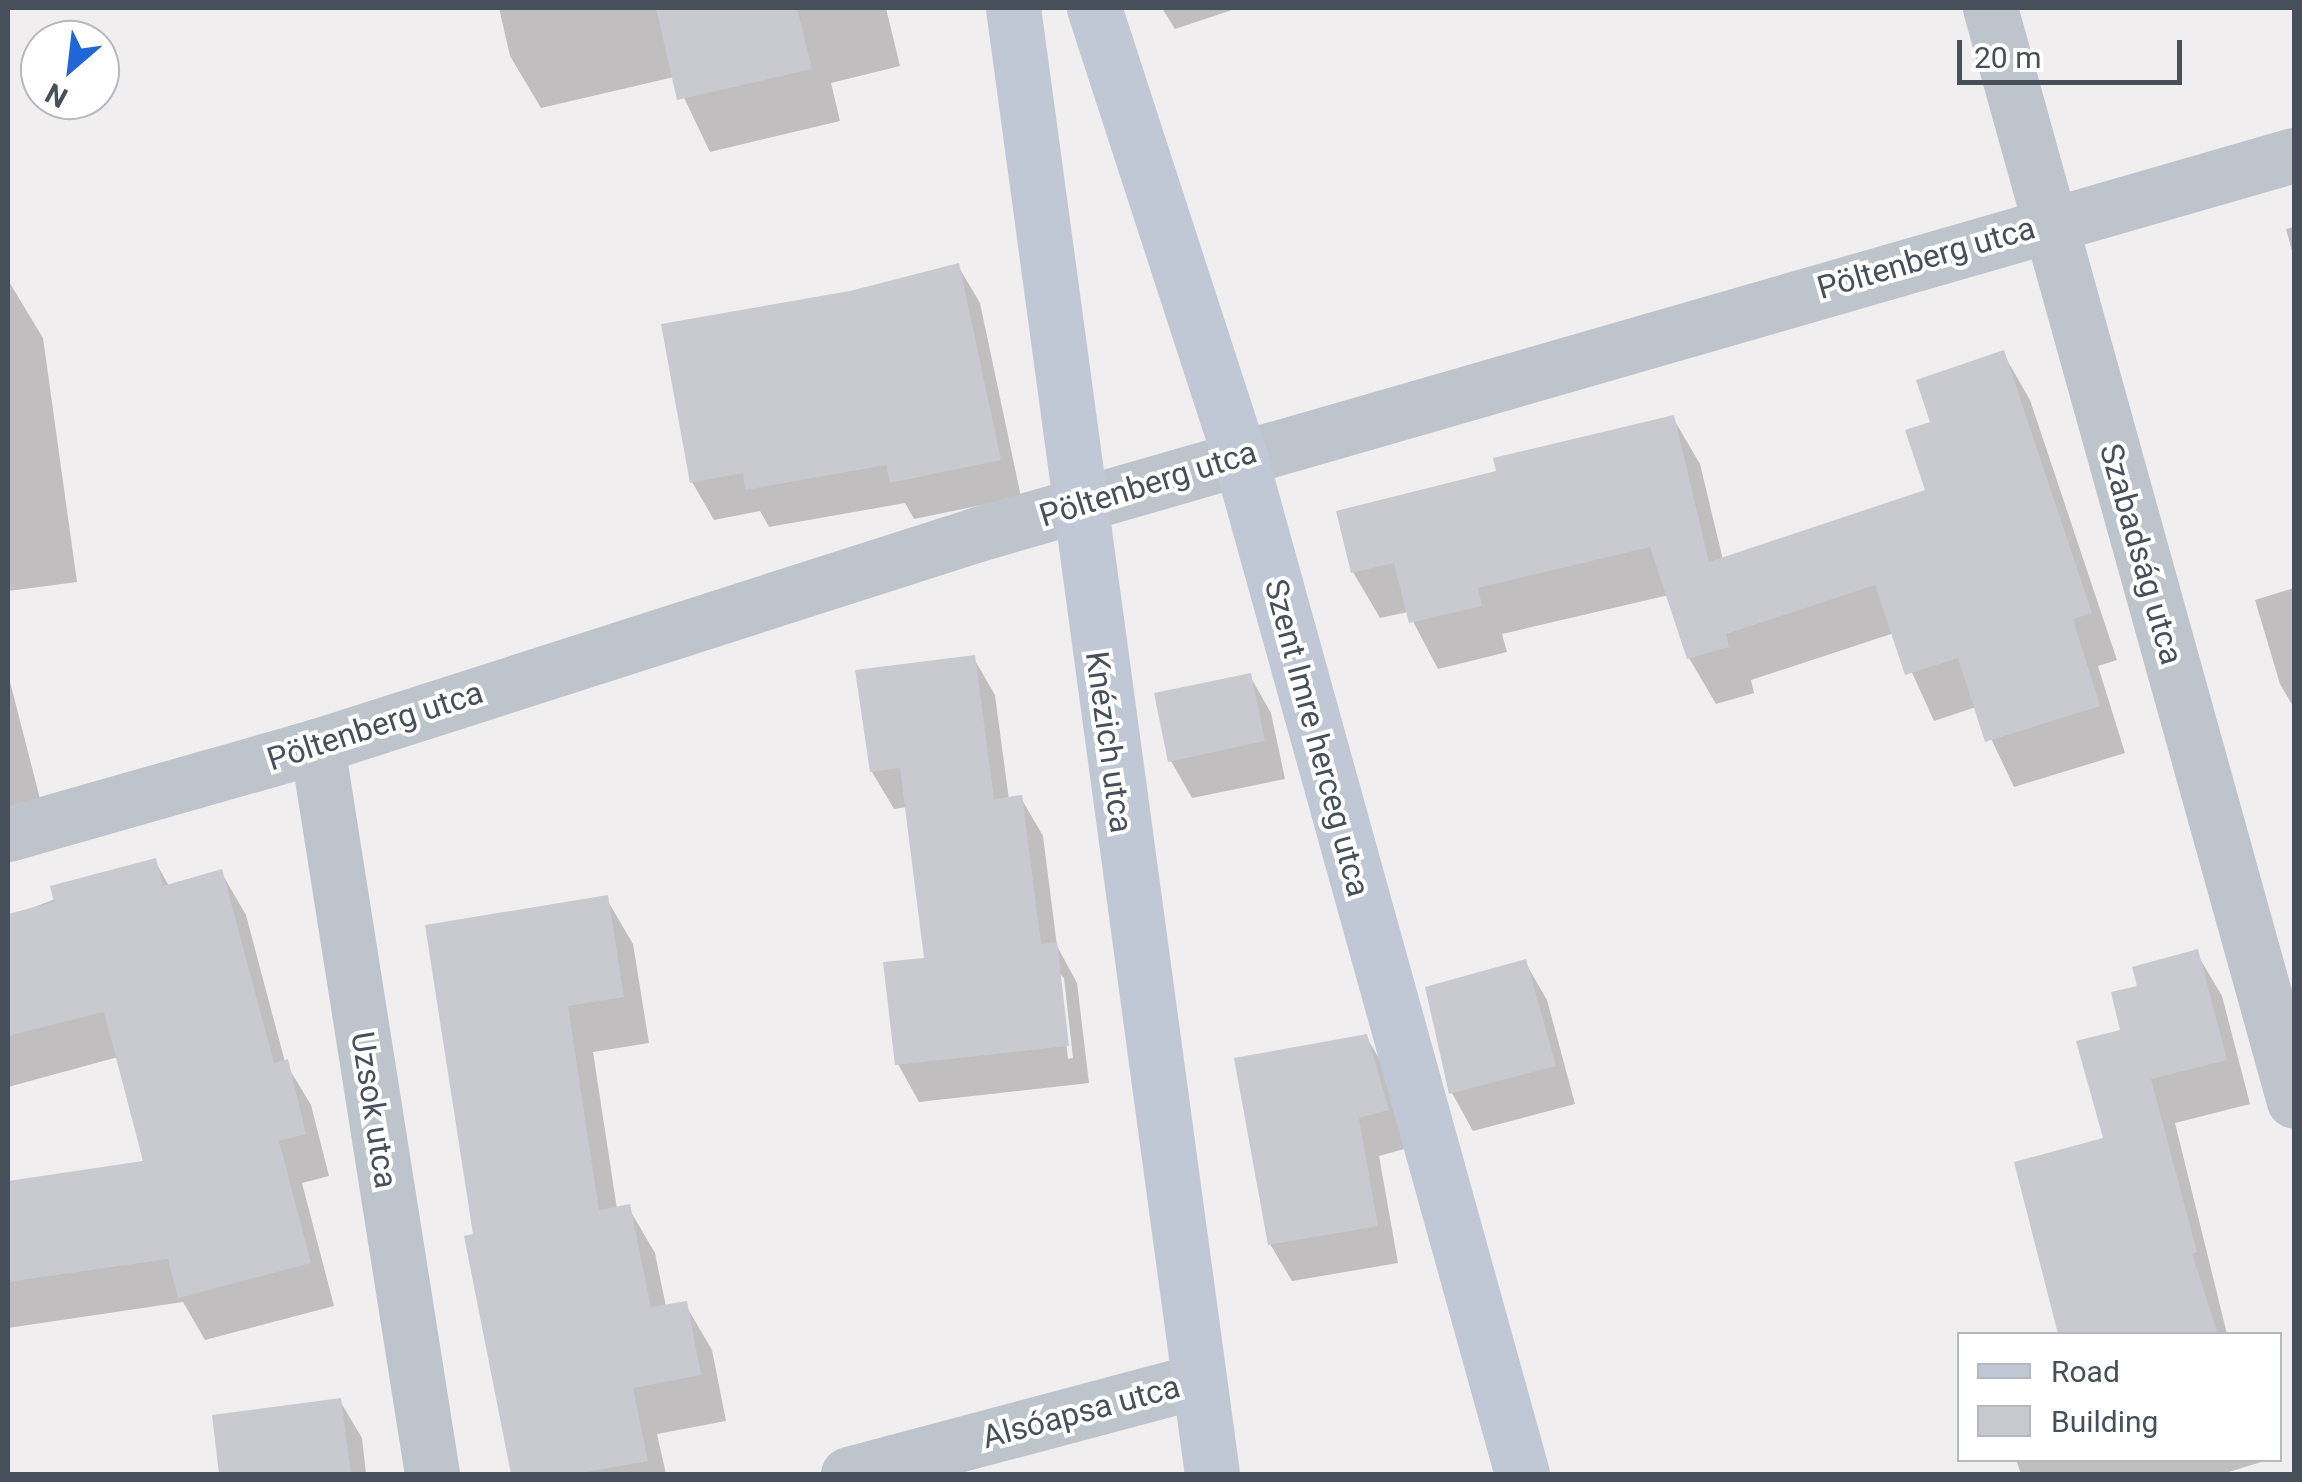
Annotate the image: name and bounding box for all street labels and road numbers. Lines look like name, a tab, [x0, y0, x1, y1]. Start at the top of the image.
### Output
street label: Pöltenberg utca	[1813, 209, 2039, 307]
street label: Pöltenberg utca	[1035, 433, 1261, 535]
street label: Szabadság utca	[2091, 439, 2191, 669]
street label: Szent Imre herceg utca	[1256, 575, 1378, 901]
street label: Knézich utca	[1077, 649, 1141, 835]
street label: Pöltenberg utca	[262, 673, 488, 779]
street label: Uzsok utca	[343, 1029, 405, 1191]
street label: Alsóapsa utca	[978, 1367, 1184, 1457]

